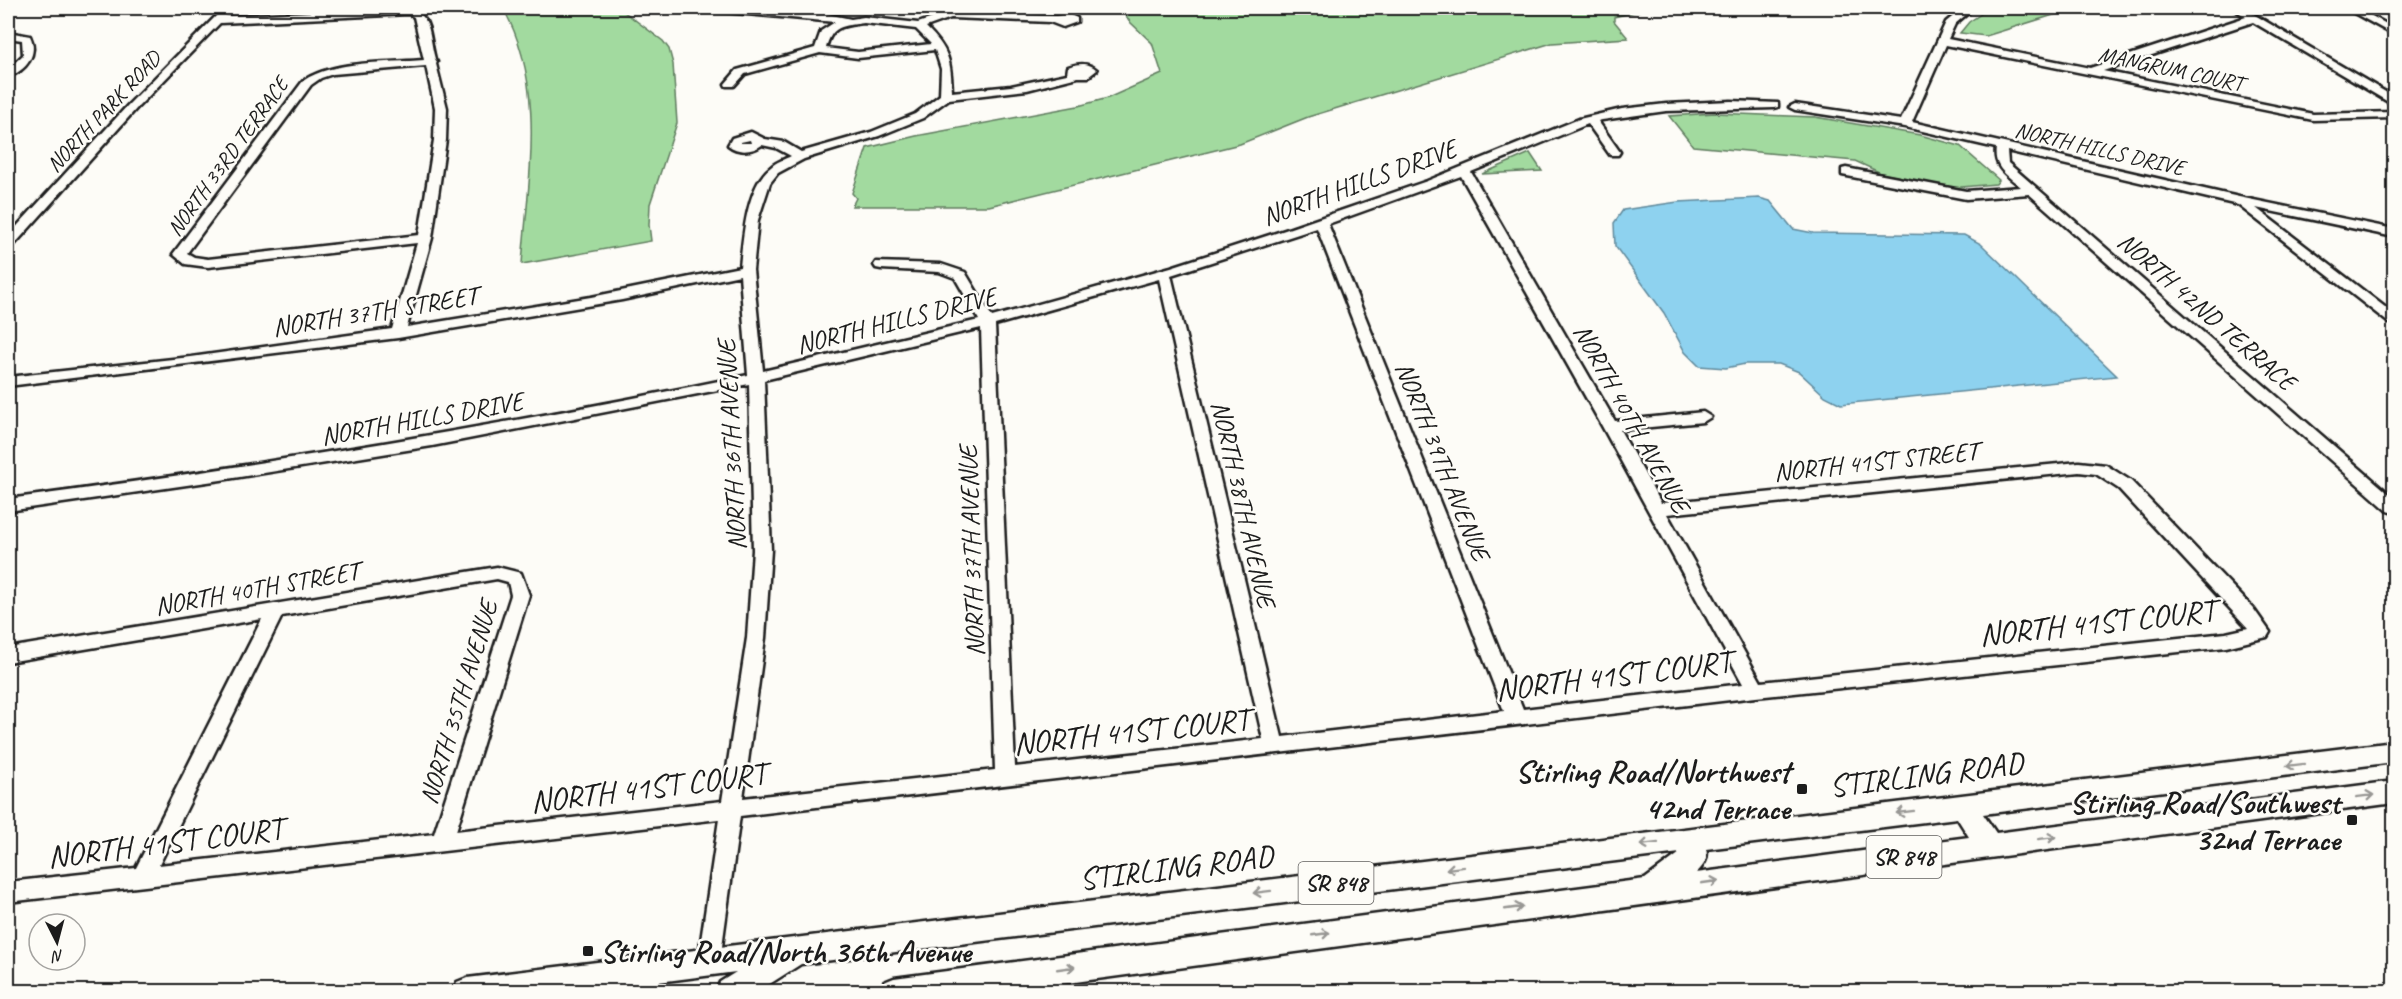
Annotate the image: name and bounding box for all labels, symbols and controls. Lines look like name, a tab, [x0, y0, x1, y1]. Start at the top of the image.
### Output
street label: MANGRUM COURT	[2096, 40, 2252, 99]
street label: NORTH PARK ROAD	[40, 43, 169, 178]
street label: NORTH 33RD TERRACE	[161, 69, 297, 242]
street label: NORTH HILLS DRIVE	[2012, 116, 2190, 183]
street label: NORTH HILLS DRIVE	[1257, 131, 1465, 233]
street label: NORTH 42ND TERRACE	[2111, 225, 2305, 400]
street label: NORTH 37TH STREET	[270, 278, 487, 344]
street label: NORTH HILLS DRIVE	[793, 279, 1003, 361]
street label: NORTH 40TH AVENUE	[1566, 318, 1699, 521]
street label: NORTH 36TH AVENUE	[709, 336, 753, 551]
street label: NORTH 39TH AVENUE	[1388, 357, 1499, 568]
street label: NORTH HILLS DRIVE	[318, 384, 529, 453]
street label: NORTH 38TH AVENUE	[1204, 398, 1284, 614]
street label: NORTH 41ST STREET	[1772, 434, 1987, 489]
street label: NORTH 37TH AVENUE	[951, 442, 992, 657]
street label: NORTH 40TH STREET	[152, 553, 369, 623]
street label: NORTH 41ST COURT	[1977, 589, 2224, 655]
street label: NORTH 35TH AVENUE	[412, 593, 506, 808]
street label: NORTH 41ST COURT	[1493, 640, 1740, 710]
street label: NORTH 41ST COURT	[1011, 698, 1258, 764]
street label: STIRLING ROAD	[1827, 742, 2028, 807]
place label: Stirling Road/Northwest 42nd Terrace	[1515, 751, 1794, 829]
street label: NORTH 41ST COURT	[528, 752, 775, 822]
one-way arrow	[2285, 760, 2305, 771]
marker: Stirling Road/Northwest 42nd Terrace	[1795, 782, 1809, 796]
place label: Stirling Road/Southwest 32nd Terrace	[2069, 782, 2343, 860]
one-way arrow	[2355, 791, 2375, 802]
street label: NORTH 41ST COURT	[45, 807, 292, 877]
one-way arrow	[1895, 807, 1915, 818]
marker: Stirling Road/Southwest 32nd Terrace	[2345, 813, 2359, 827]
one-way arrow	[2037, 832, 2056, 843]
street label: STIRLING ROAD	[1077, 835, 1278, 900]
road number: SR 848	[1866, 836, 1942, 878]
one-way arrow	[1639, 839, 1659, 850]
road number: SR 848	[1298, 862, 1374, 904]
one-way arrow	[1446, 863, 1466, 874]
one-way arrow	[1700, 876, 1720, 887]
one-way arrow	[1252, 887, 1272, 898]
one-way arrow	[1504, 902, 1524, 913]
north arrow	[27, 912, 87, 972]
one-way arrow	[1311, 928, 1331, 939]
place label: Stirling Road/North 36th Avenue	[600, 931, 973, 972]
marker: Stirling Road/North 36th Avenue	[581, 944, 595, 958]
text: N	[49, 945, 64, 967]
one-way arrow	[1055, 963, 1075, 974]

